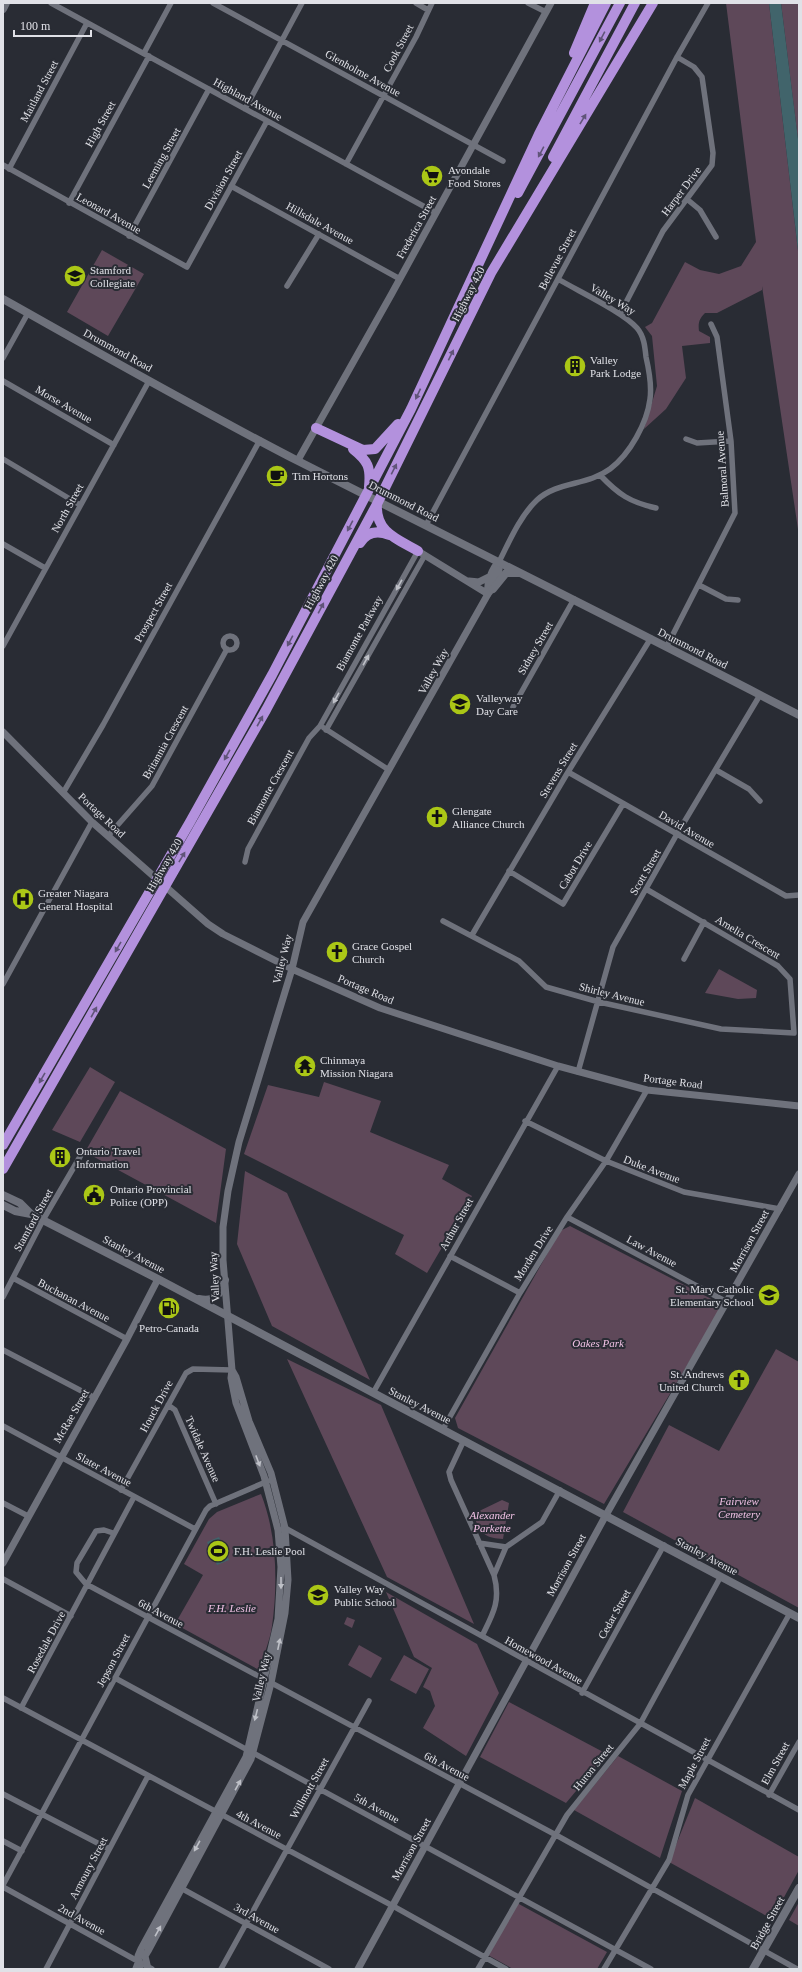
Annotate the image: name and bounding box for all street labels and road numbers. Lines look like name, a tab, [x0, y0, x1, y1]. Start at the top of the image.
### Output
street label: Cook Street	[380, 22, 416, 74]
street label: Glenholme Avenue	[323, 47, 403, 99]
street label: Maitland Street	[18, 58, 60, 124]
street label: Highland Avenue	[212, 75, 284, 123]
street label: High Street	[83, 99, 117, 149]
street label: Leeming Street	[139, 126, 183, 190]
street label: Division Street	[202, 148, 244, 212]
street label: Harper Drive	[659, 164, 703, 218]
street label: Leonard Avenue	[75, 190, 144, 236]
street label: Frederica Street	[394, 194, 438, 260]
street label: Hillsdale Avenue	[284, 200, 356, 247]
street label: Bellevue Street	[536, 226, 578, 292]
street label: Highway 420	[449, 264, 487, 323]
street label: Valley Way	[588, 281, 638, 317]
street label: Drummond Road	[82, 326, 155, 374]
street label: Morse Avenue	[33, 383, 95, 425]
street label: Balmoral Avenue	[713, 430, 731, 508]
street label: Drummond Road	[367, 478, 441, 524]
street label: North Street	[49, 481, 85, 535]
street label: Highway 420	[302, 552, 341, 611]
street label: Prospect Street	[132, 580, 174, 644]
street label: Biamonte Parkway	[333, 593, 385, 673]
street label: Sidney Street	[515, 619, 555, 677]
street label: Drummond Road	[656, 625, 730, 671]
street label: Valley Way	[415, 646, 451, 696]
street label: Britannia Crescent	[140, 703, 190, 781]
street label: Stevens Street	[537, 740, 579, 800]
street label: Biamonte Crescent	[244, 747, 296, 827]
street label: Portage Road	[76, 790, 128, 840]
street label: David Avenue	[657, 808, 717, 850]
street label: Highway 420	[144, 836, 184, 894]
street label: Cabot Drive	[556, 839, 594, 891]
street label: Scott Street	[627, 847, 663, 897]
street label: Amelia Crescent	[713, 913, 783, 961]
street label: Valley Way	[270, 933, 294, 985]
street label: Portage Road	[336, 972, 396, 1006]
street label: Shirley Avenue	[578, 980, 646, 1008]
street label: Portage Road	[643, 1071, 704, 1091]
street label: Duke Avenue	[622, 1153, 682, 1185]
street label: Stamford Street	[11, 1187, 55, 1253]
street label: Arthur Street	[437, 1196, 475, 1252]
street label: Morrison Street	[727, 1208, 771, 1274]
street label: Morden Drive	[511, 1223, 555, 1283]
street label: Stanley Avenue	[101, 1233, 167, 1275]
street label: Law Avenue	[625, 1233, 679, 1269]
street label: Valley Way	[207, 1251, 221, 1303]
street label: Buchanan Avenue	[36, 1276, 112, 1324]
street label: Houck Drive	[137, 1378, 175, 1434]
street label: Stanley Avenue	[387, 1384, 453, 1426]
street label: McRae Street	[51, 1387, 91, 1445]
street label: Twidale Avenue	[183, 1414, 223, 1484]
street label: Slater Avenue	[74, 1449, 134, 1489]
street label: Morrison Street	[544, 1532, 588, 1598]
street label: Stanley Avenue	[674, 1535, 740, 1577]
street label: Cedar Street	[595, 1587, 633, 1641]
street label: 6th Avenue	[136, 1596, 186, 1630]
street label: Rosedale Drive	[25, 1609, 67, 1675]
street label: Jepson Street	[94, 1631, 132, 1689]
street label: Homewood Avenue	[503, 1634, 585, 1686]
street label: Valley Way	[249, 1651, 273, 1703]
street label: Maple Street	[675, 1735, 713, 1791]
street label: Elm Street	[758, 1740, 792, 1786]
street label: Huron Street	[571, 1741, 615, 1793]
street label: 6th Avenue	[422, 1749, 472, 1783]
street label: Willmott Street	[287, 1755, 331, 1821]
street label: 5th Avenue	[352, 1791, 402, 1825]
street label: 4th Avenue	[234, 1807, 284, 1841]
street label: Morrison Street	[389, 1816, 433, 1882]
street label: Armoury Street	[67, 1835, 109, 1901]
street label: Bridge Street	[748, 1895, 786, 1951]
street label: 2nd Avenue	[56, 1901, 108, 1937]
street label: 3rd Avenue	[232, 1901, 282, 1935]

